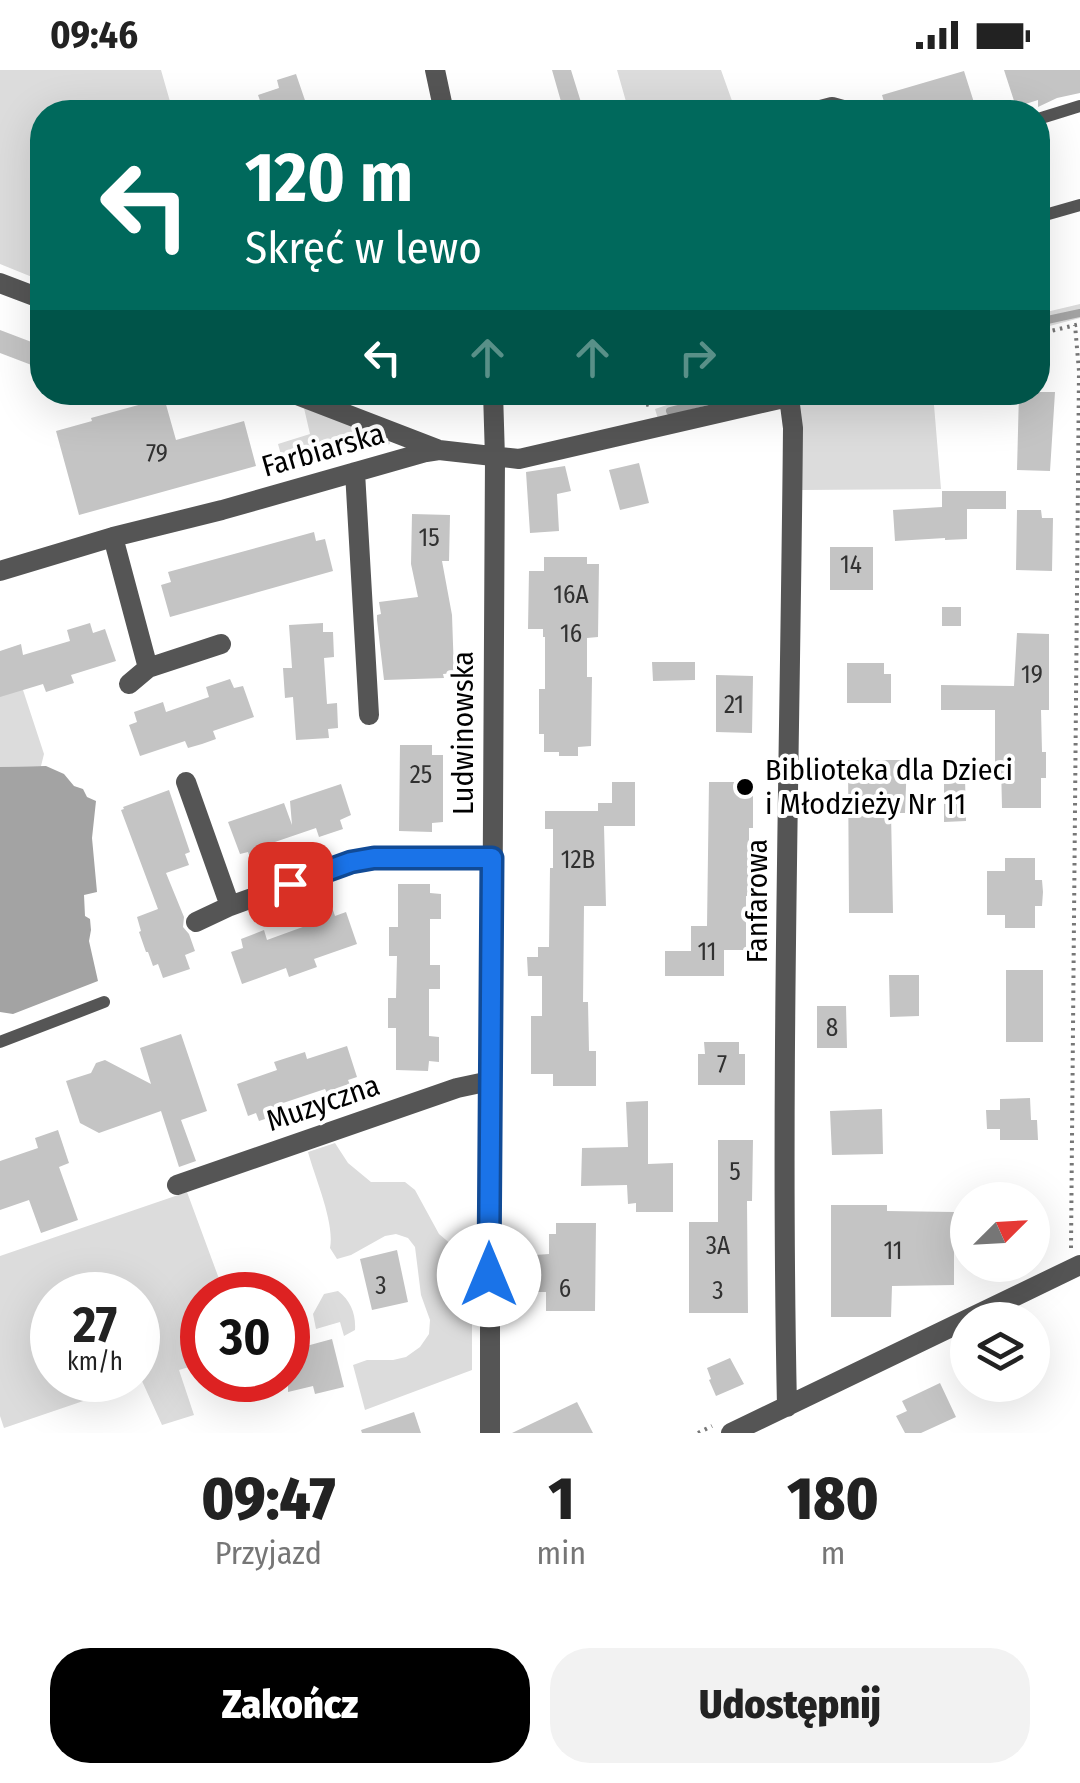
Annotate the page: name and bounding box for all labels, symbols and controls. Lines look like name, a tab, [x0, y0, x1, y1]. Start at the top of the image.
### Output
text: 09:46	[50, 12, 138, 58]
text: 120 m	[245, 136, 413, 220]
icon: left	[80, 140, 210, 270]
text: Skręć w lewo	[245, 221, 482, 275]
icon: left	[355, 330, 410, 385]
icon: ahead	[460, 330, 515, 385]
icon: ahead	[565, 330, 620, 385]
icon: right	[670, 330, 725, 385]
street label: Farbiarska	[258, 415, 388, 485]
house number: 79	[146, 439, 168, 469]
house number: 15	[418, 523, 440, 553]
house number: 14	[840, 550, 862, 580]
house number: 16A	[553, 580, 589, 610]
house number: 16	[560, 619, 582, 649]
street label: Ludwinowska	[445, 651, 481, 815]
house number: 19	[1021, 660, 1043, 690]
house number: 21	[724, 690, 744, 720]
place label: Biblioteka dla Dzieci i Młodzieży Nr 11	[765, 752, 1013, 822]
house number: 25	[410, 760, 432, 790]
marker: Biblioteka dla Dzieci i Młodzieży Nr 11	[734, 776, 756, 798]
street label: Fanfarowa	[739, 839, 775, 963]
pin	[248, 842, 333, 927]
house number: 12B	[561, 845, 595, 875]
icon: arrive	[263, 857, 318, 912]
house number: 11	[697, 937, 717, 967]
house number: 8	[826, 1013, 838, 1043]
house number: 7	[717, 1050, 727, 1080]
street label: Muzyczna	[262, 1067, 384, 1139]
house number: 5	[729, 1157, 741, 1187]
north arrow	[950, 1182, 1050, 1282]
map controls	[950, 1182, 1050, 1402]
position arrow	[437, 1223, 541, 1327]
house number: 3A	[706, 1231, 730, 1261]
house number: 11	[883, 1236, 903, 1266]
house number: 3	[375, 1271, 387, 1301]
speed limit sign: 30	[180, 1272, 310, 1402]
house number: 6	[559, 1274, 571, 1304]
house number: 3	[712, 1276, 724, 1306]
text: 27	[73, 1295, 117, 1355]
button: layers	[950, 1302, 1050, 1402]
text: km/h	[67, 1347, 123, 1377]
text: 09:47	[201, 1463, 335, 1535]
text: 1	[548, 1463, 574, 1535]
text: 180	[787, 1463, 879, 1535]
text: Przyjazd	[215, 1534, 322, 1572]
text: min	[537, 1534, 586, 1572]
text: m	[821, 1534, 845, 1572]
button: Zakończ	[50, 1648, 530, 1763]
button: Udostępnij	[550, 1648, 1030, 1763]

